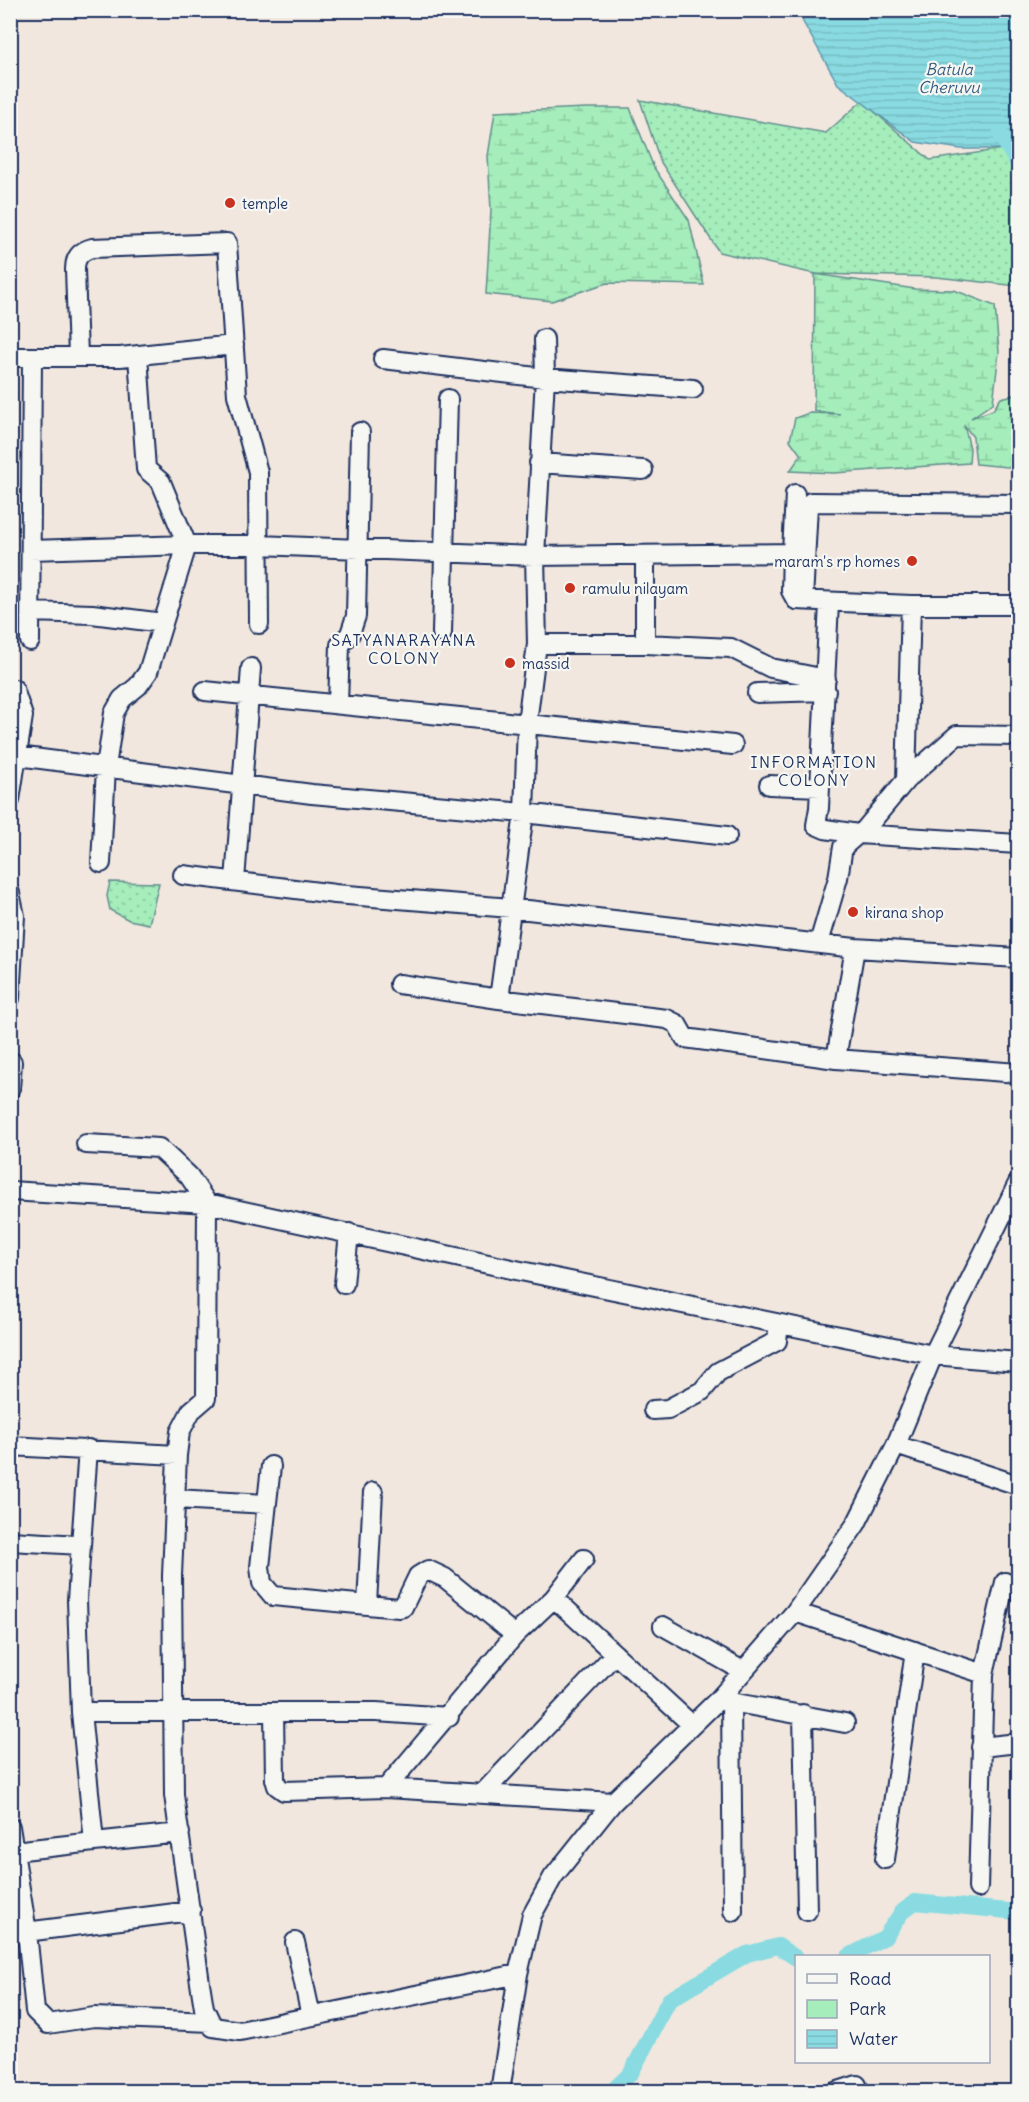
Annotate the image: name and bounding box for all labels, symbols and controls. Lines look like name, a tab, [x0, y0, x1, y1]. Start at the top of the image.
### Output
water label: Batula Cheruvu	[918, 59, 981, 97]
place label: temple	[242, 194, 288, 213]
marker: temple	[223, 196, 237, 210]
place label: maram's rp homes	[774, 552, 900, 571]
marker: maram's rp homes	[905, 554, 919, 568]
place label: ramulu nilayam	[582, 579, 688, 598]
marker: ramulu nilayam	[563, 581, 577, 595]
district label: SATYANARAYANA COLONY	[331, 630, 477, 668]
place label: massid	[522, 654, 570, 673]
marker: massid	[503, 656, 517, 670]
district label: INFORMATION COLONY	[750, 752, 878, 790]
place label: kirana shop	[865, 903, 944, 922]
marker: kirana shop	[846, 905, 860, 919]
legend	[795, 1955, 990, 2063]
text: Road	[849, 1967, 892, 1990]
text: Park	[849, 1997, 886, 2020]
text: Water	[849, 2027, 899, 2050]

